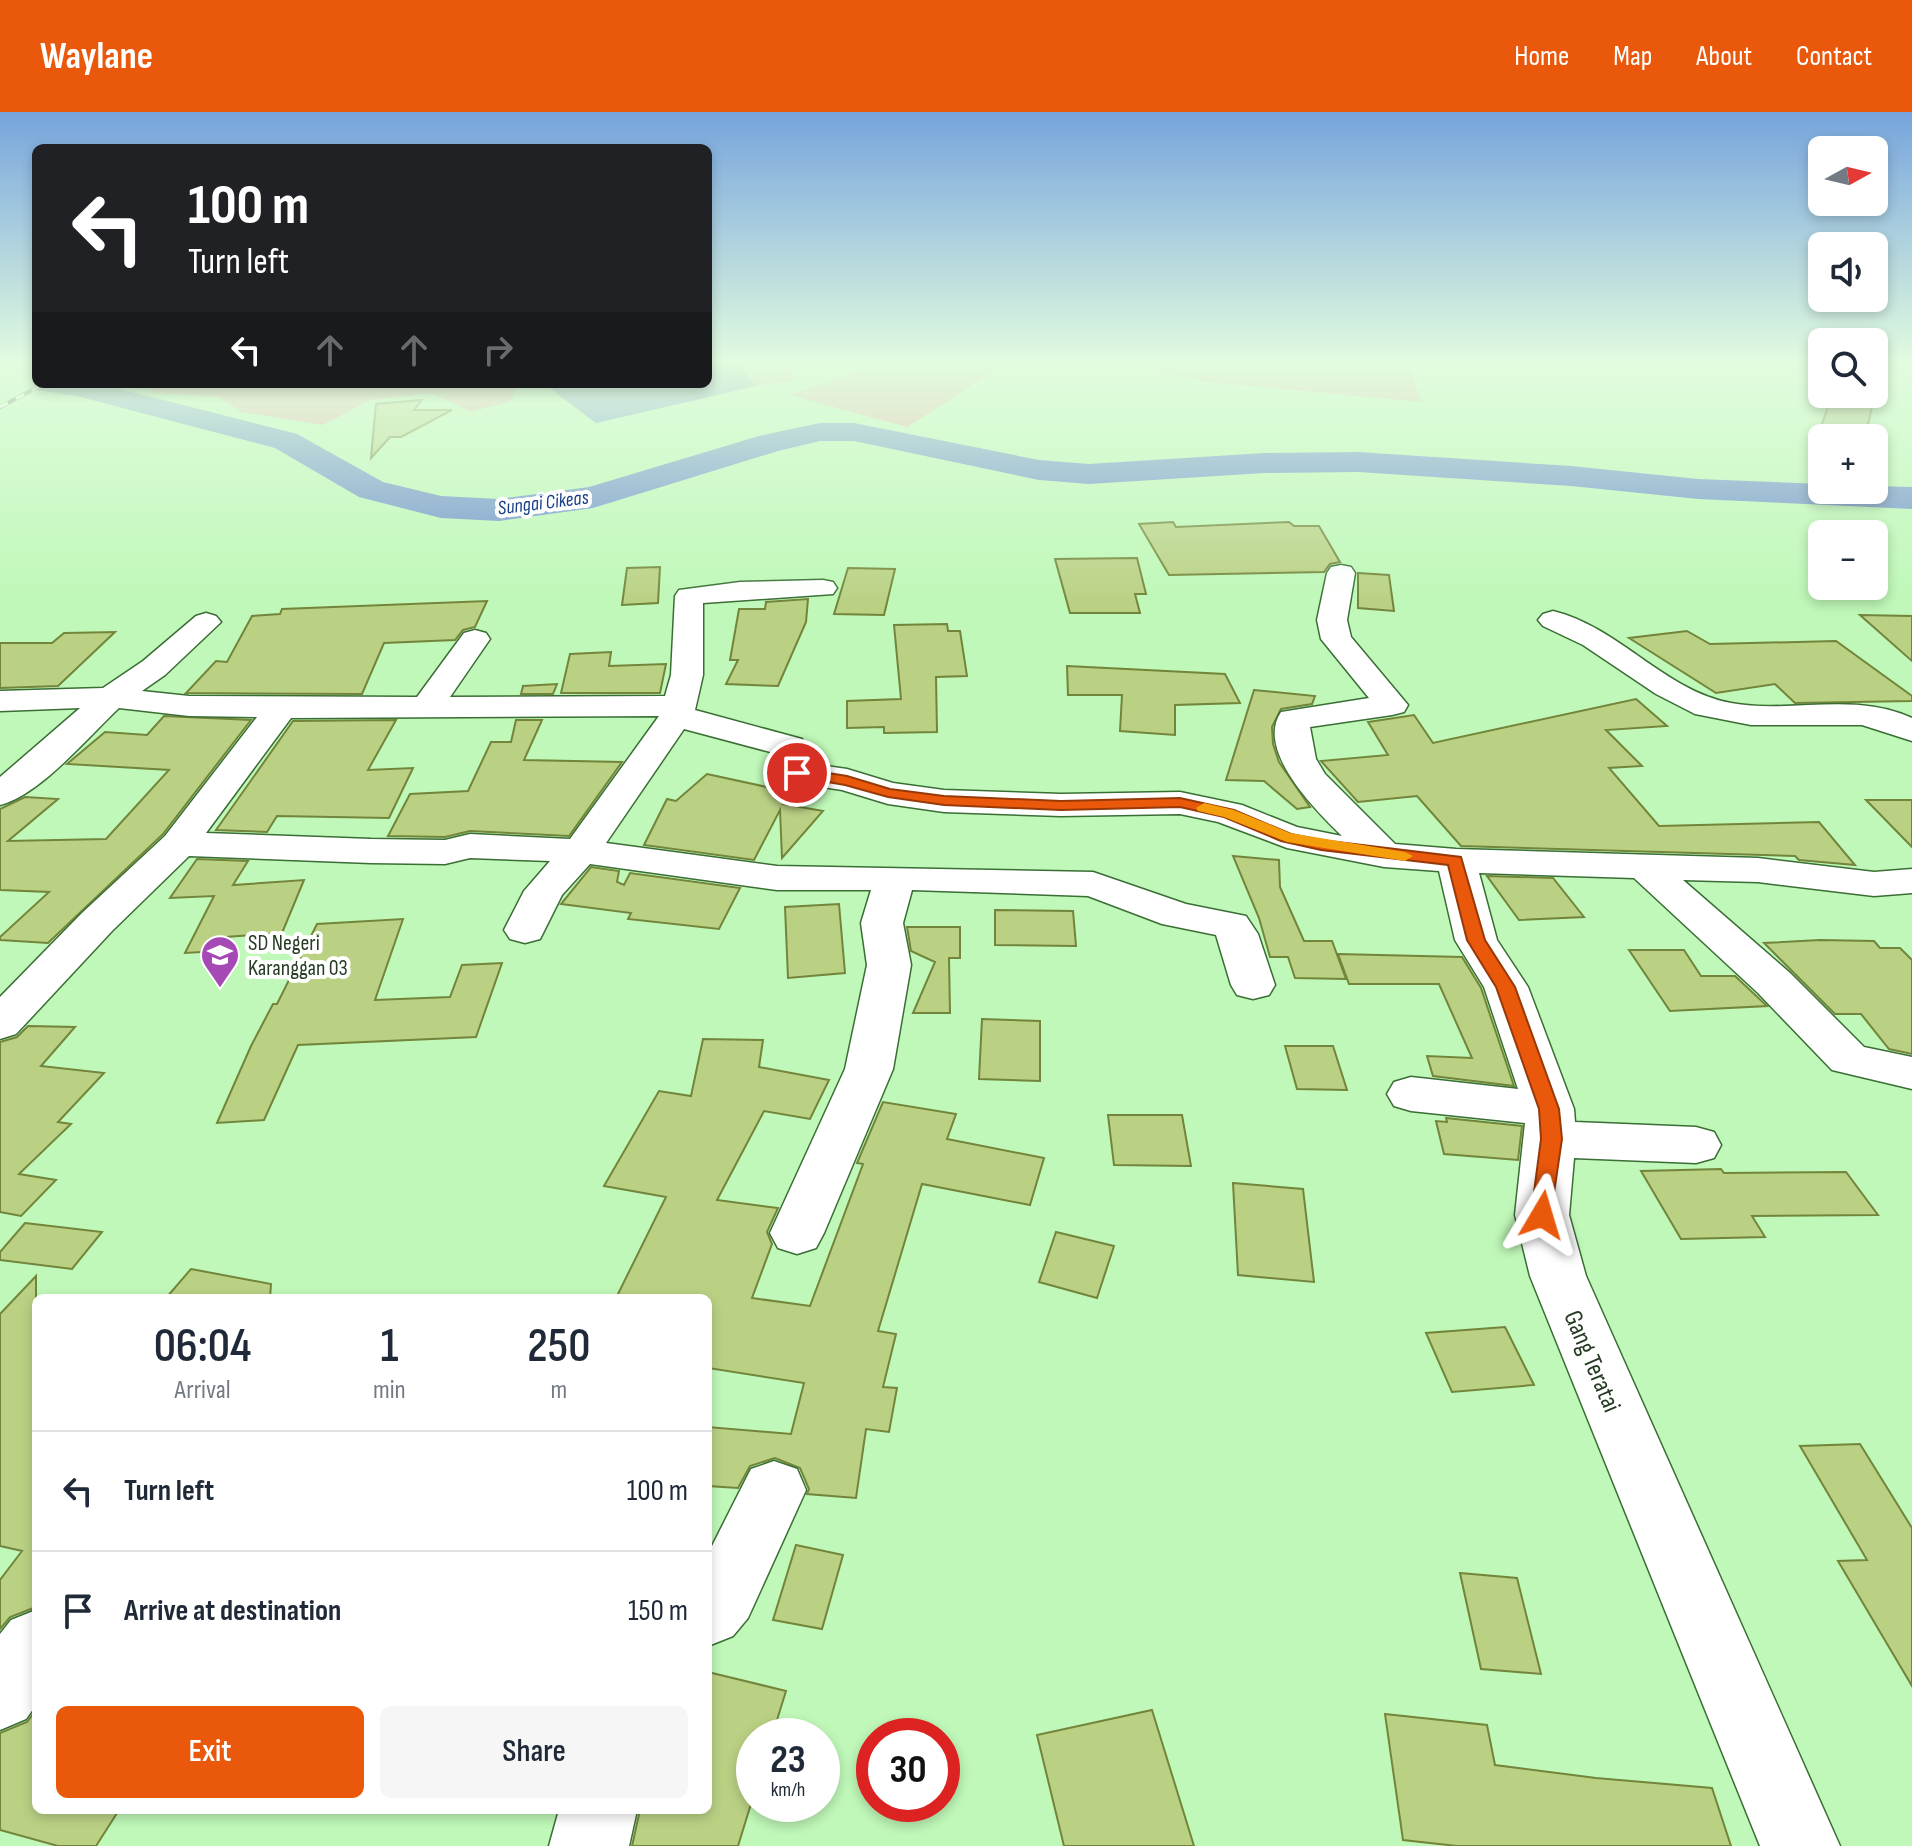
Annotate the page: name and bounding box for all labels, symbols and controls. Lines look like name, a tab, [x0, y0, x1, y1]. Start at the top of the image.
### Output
text: Waylane	[40, 34, 153, 79]
text: Home	[1514, 40, 1569, 73]
text: Map	[1613, 40, 1652, 73]
text: About	[1696, 40, 1752, 73]
text: Contact	[1796, 40, 1872, 73]
north arrow	[1808, 136, 1888, 216]
map controls	[1808, 136, 1888, 600]
text: 100 m	[188, 173, 309, 240]
icon: left	[56, 176, 160, 280]
button: sound	[1808, 232, 1888, 312]
text: Turn left	[188, 241, 289, 284]
icon: left	[224, 328, 268, 372]
icon: ahead	[308, 328, 352, 372]
icon: ahead	[392, 328, 436, 372]
icon: right	[476, 328, 520, 372]
button: search	[1808, 328, 1888, 408]
button: +	[1808, 424, 1888, 504]
water label: Sungai Cikeas	[496, 486, 590, 520]
button: −	[1808, 520, 1888, 600]
pin	[763, 739, 831, 807]
icon: arrive	[775, 751, 819, 795]
place label: SD Negeri Karanggan 03	[248, 930, 348, 982]
school or university icon: SD Negeri Karanggan 03	[199, 934, 241, 989]
position arrow	[1500, 1173, 1584, 1257]
street label: Gang Teratai	[1556, 1306, 1627, 1417]
text: 06:04	[154, 1318, 251, 1375]
text: 1	[380, 1318, 398, 1375]
text: 250	[527, 1318, 590, 1375]
text: Arrival	[175, 1375, 230, 1406]
text: min	[373, 1375, 406, 1406]
text: m	[551, 1375, 567, 1406]
icon: left	[56, 1469, 100, 1513]
text: Turn left	[124, 1473, 214, 1509]
text: 100 m	[627, 1473, 688, 1509]
icon: arrive	[56, 1589, 100, 1633]
text: Arrive at destination	[124, 1593, 341, 1629]
text: 150 m	[628, 1593, 688, 1629]
button: Exit	[56, 1706, 364, 1798]
button: Share	[380, 1706, 688, 1798]
speed limit sign: 30	[856, 1718, 960, 1822]
text: 23	[770, 1736, 806, 1784]
text: km/h	[771, 1778, 805, 1802]

